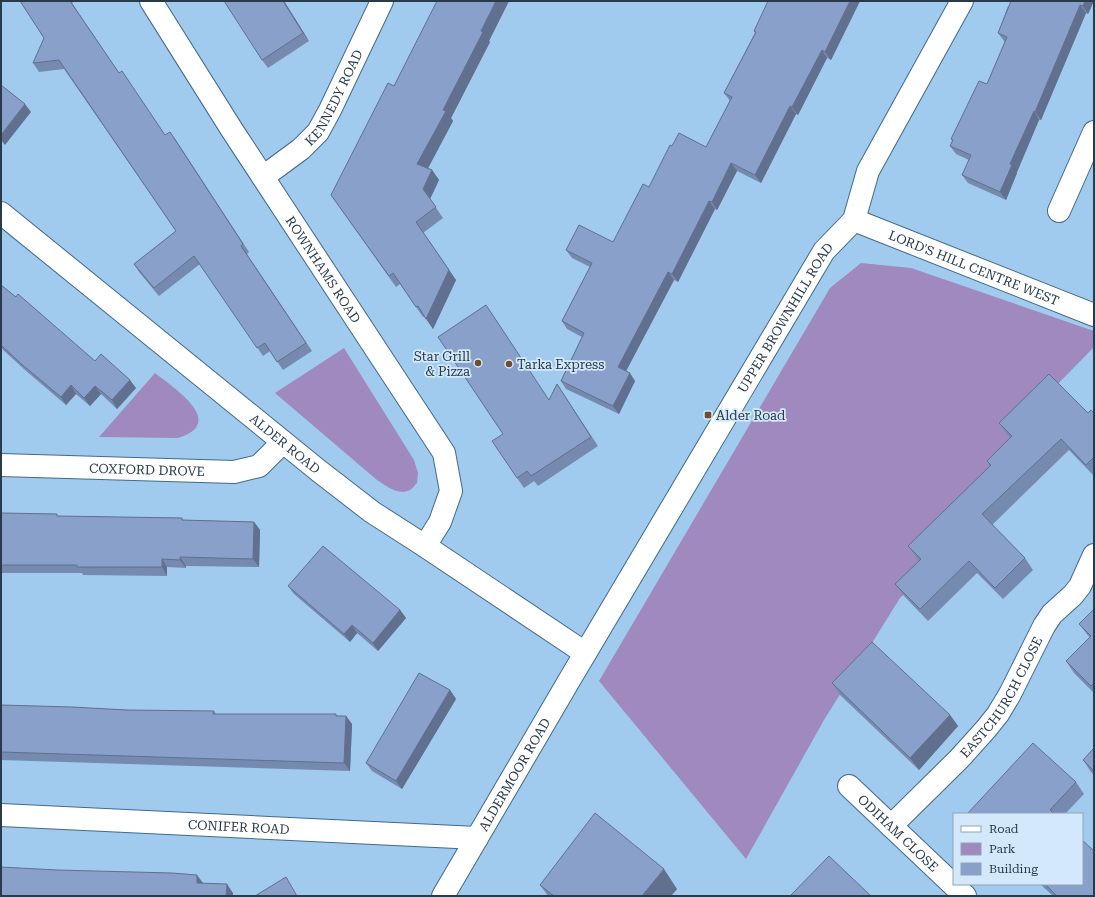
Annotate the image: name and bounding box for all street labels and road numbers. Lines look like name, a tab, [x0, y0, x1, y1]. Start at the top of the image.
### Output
street label: KENNEDY ROAD	[302, 47, 366, 149]
street label: ROWNHAMS ROAD	[283, 213, 364, 326]
street label: LORD'S HILL CENTRE WEST	[886, 227, 1062, 309]
street label: UPPER BROWNHILL ROAD	[735, 240, 836, 396]
street label: ALDER ROAD	[247, 411, 323, 477]
street label: COXFORD DROVE	[89, 461, 205, 479]
street label: EASTCHURCH CLOSE	[957, 634, 1045, 761]
street label: ALDERMOOR ROAD	[476, 715, 554, 834]
street label: ODIHAM CLOSE	[855, 792, 941, 875]
street label: CONIFER ROAD	[188, 817, 290, 837]

